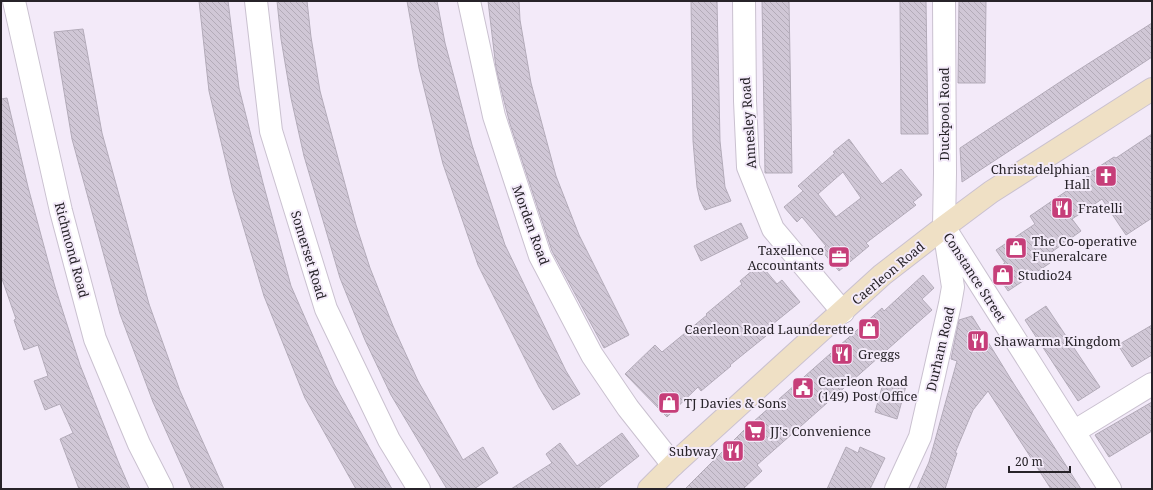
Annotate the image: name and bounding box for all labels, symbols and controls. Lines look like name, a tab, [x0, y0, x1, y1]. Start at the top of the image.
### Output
street label: Duckpool Road	[935, 67, 953, 161]
street label: Annesley Road	[736, 77, 760, 169]
place label: Christadelphian Hall	[991, 160, 1091, 193]
church icon: Christadelphian Hall	[1093, 163, 1119, 189]
street label: Morden Road	[508, 183, 554, 267]
restaurant icon: Fratelli	[1049, 195, 1075, 221]
place label: Fratelli	[1078, 199, 1123, 217]
street label: Richmond Road	[51, 200, 93, 300]
street label: Somerset Road	[287, 208, 331, 302]
street label: Constance Street	[939, 229, 1011, 325]
place label: The Co-operative Funeralcare	[1032, 232, 1137, 265]
shop icon: The Co-operative Funeralcare	[1003, 235, 1029, 261]
street label: Caerleon Road	[848, 237, 928, 309]
place label: Taxellence Accountants	[747, 241, 824, 274]
office icon: Taxellence Accountants	[826, 244, 852, 270]
shop icon: Studio24	[990, 262, 1016, 288]
place label: Studio24	[1018, 266, 1073, 284]
street label: Durham Road	[922, 305, 958, 393]
shop icon: Caerleon Road Launderette	[856, 316, 882, 342]
place label: Caerleon Road Launderette	[684, 320, 854, 338]
restaurant icon: Shawarma Kingdom	[965, 328, 991, 354]
place label: Shawarma Kingdom	[994, 332, 1121, 350]
restaurant icon: Greggs	[829, 341, 855, 367]
place label: Greggs	[858, 345, 900, 363]
place label: Caerleon Road (149) Post Office	[818, 372, 917, 405]
public building icon: Caerleon Road (149) Post Office	[790, 375, 816, 401]
shop icon: TJ Davies & Sons	[656, 390, 682, 416]
place label: TJ Davies & Sons	[684, 394, 787, 412]
supermarket icon: JJ's Convenience	[742, 418, 768, 444]
place label: JJ's Convenience	[769, 422, 871, 440]
restaurant icon: Subway	[720, 438, 746, 464]
place label: Subway	[669, 442, 719, 460]
scale bar	[1009, 448, 1070, 474]
text: 20 m	[1015, 453, 1043, 470]

